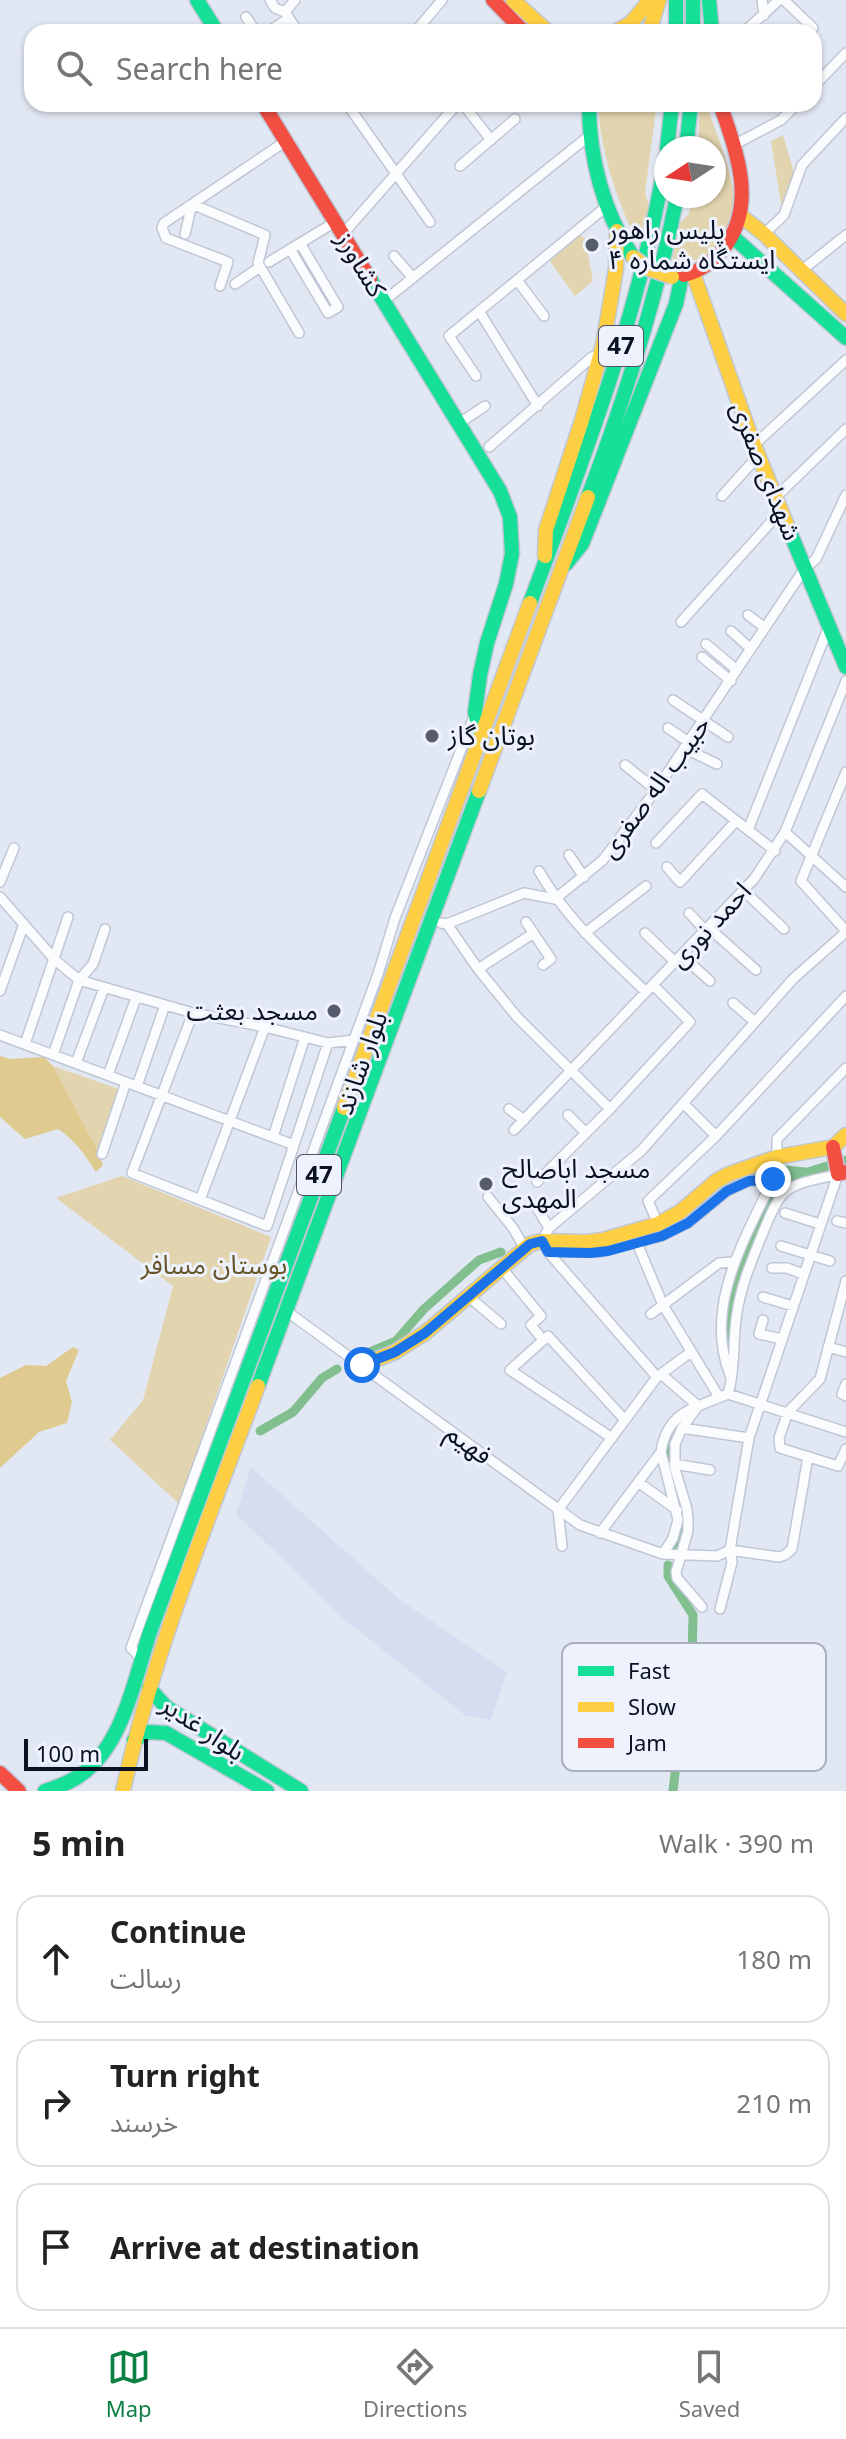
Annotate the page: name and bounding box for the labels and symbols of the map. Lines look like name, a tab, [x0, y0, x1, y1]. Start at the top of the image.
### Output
north arrow	[654, 136, 726, 208]
place label: پلیس راهور ایستگاه شماره ۴	[607, 211, 775, 277]
street label: کشاورز	[328, 223, 396, 303]
marker: پلیس راهور ایستگاه شماره ۴	[583, 236, 601, 254]
road number: 47	[599, 326, 643, 366]
street label: شهدای صفری	[723, 396, 811, 545]
street label: حبیب اله صفری	[590, 708, 718, 865]
place label: بوتان گاز	[447, 717, 535, 753]
marker: بوتان گاز	[423, 727, 441, 745]
street label: احمد نوری	[660, 873, 758, 975]
place label: مسجد بعثت	[186, 992, 318, 1028]
marker: مسجد بعثت	[325, 1002, 343, 1020]
street label: بلوار شازند	[325, 1006, 395, 1119]
place label: مسجد اباصالح المهدی	[502, 1150, 650, 1216]
road number: 47	[297, 1155, 341, 1195]
route end	[755, 1161, 791, 1197]
marker: مسجد اباصالح المهدی	[477, 1175, 495, 1193]
park label: بوستان مسافر	[140, 1246, 287, 1282]
route start	[344, 1347, 380, 1383]
street label: فهیم	[437, 1414, 500, 1475]
legend	[562, 1643, 826, 1771]
text: Fast	[628, 1655, 670, 1685]
street label: بلوار غدیر	[153, 1685, 253, 1769]
text: Slow	[628, 1691, 677, 1721]
text: Jam	[626, 1727, 667, 1757]
scale bar	[24, 1735, 148, 1771]

